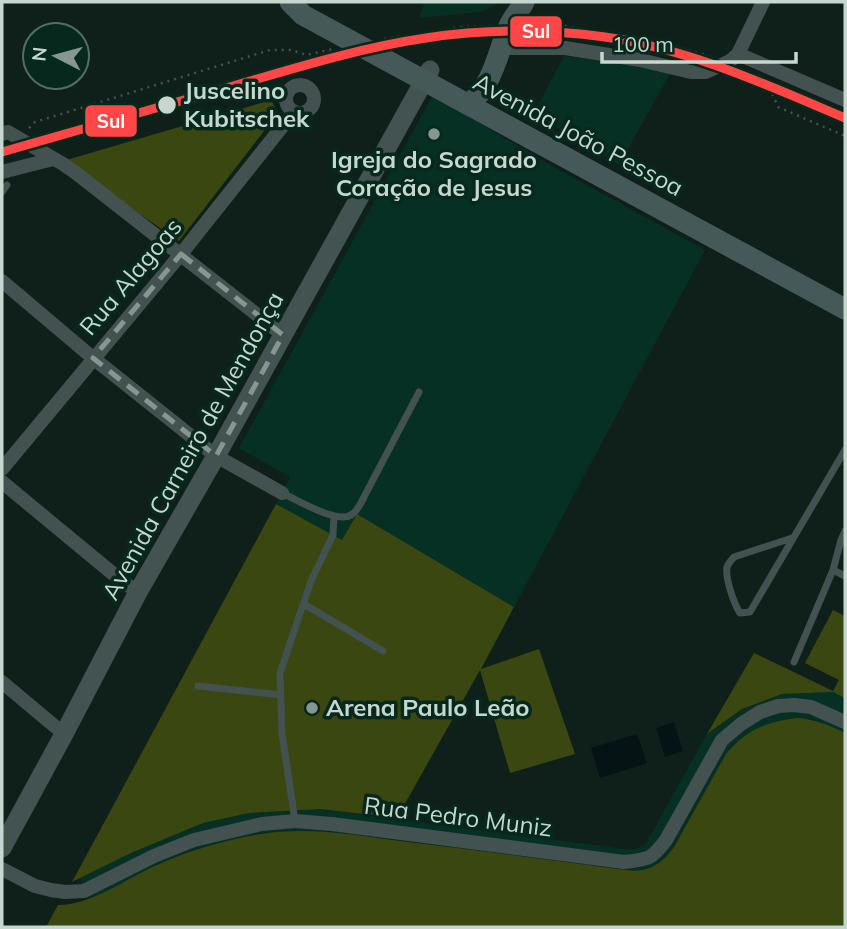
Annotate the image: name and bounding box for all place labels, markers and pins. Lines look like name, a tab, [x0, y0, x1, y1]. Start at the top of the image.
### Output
place label: Juscelino Kubitschek	[184, 75, 310, 133]
marker: Juscelino Kubitschek	[156, 94, 178, 116]
marker: Igreja do Sagrado Coração de Jesus	[426, 126, 442, 142]
place label: Igreja do Sagrado Coração de Jesus	[331, 144, 537, 202]
place label: Arena Paulo Leão	[326, 692, 530, 722]
marker: Arena Paulo Leão	[304, 700, 320, 716]

